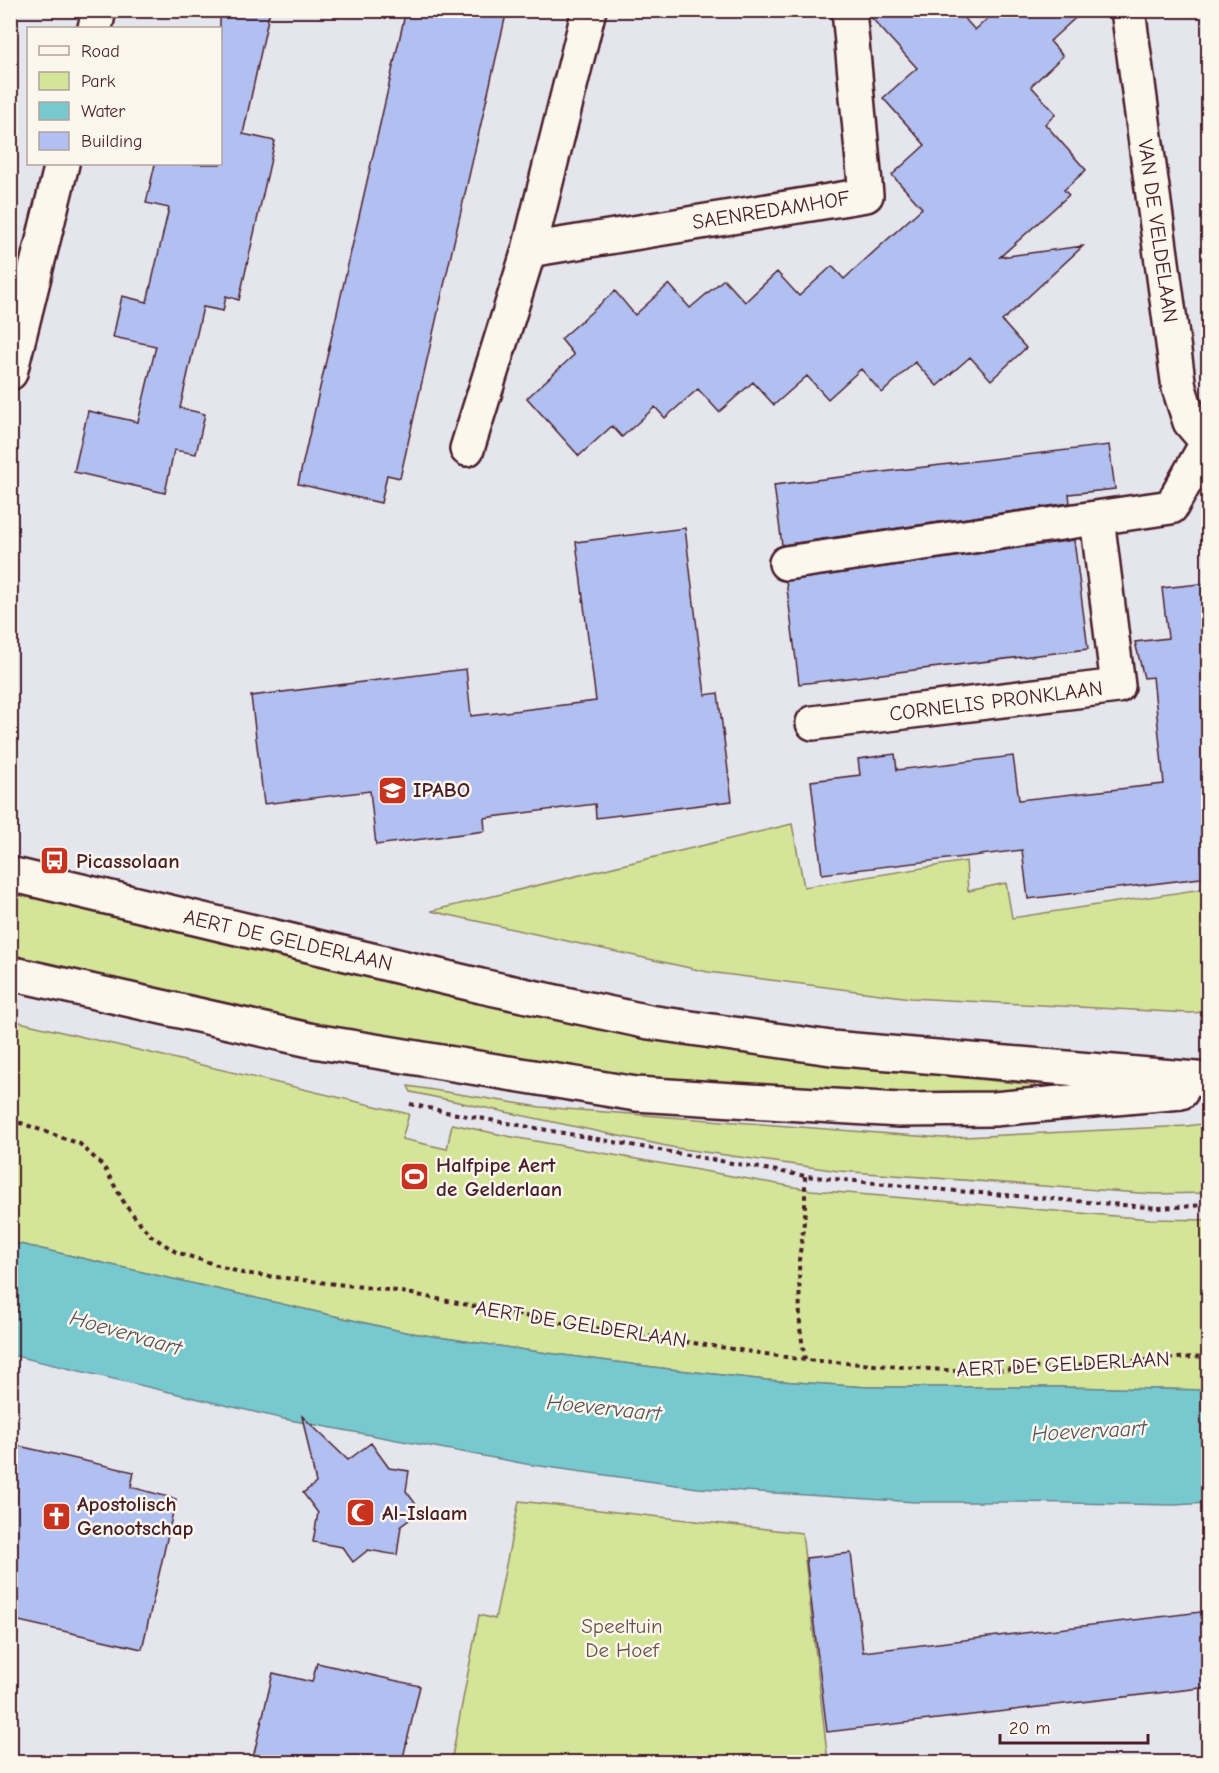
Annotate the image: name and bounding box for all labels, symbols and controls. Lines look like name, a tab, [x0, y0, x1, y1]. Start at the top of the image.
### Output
legend	[27, 27, 222, 165]
text: Road	[81, 41, 120, 62]
text: Park	[81, 71, 116, 92]
text: Water	[81, 101, 126, 122]
text: Building	[81, 131, 143, 152]
street label: VAN DE VELDELAAN	[1133, 138, 1183, 324]
street label: SAENREDAMHOF	[690, 186, 852, 234]
street label: CORNELIS PRONKLAAN	[888, 676, 1104, 726]
school or university icon: IPABO	[376, 774, 408, 806]
place label: IPABO	[413, 778, 470, 802]
bus stop icon: Picassolaan	[39, 845, 71, 877]
place label: Picassolaan	[76, 849, 180, 873]
street label: AERT DE GELDERLAAN	[181, 904, 395, 976]
place label: Halfpipe Aert de Gelderlaan	[436, 1153, 562, 1201]
sports icon: Halfpipe Aert de Gelderlaan	[399, 1161, 431, 1193]
street label: AERT DE GELDERLAAN	[474, 1295, 688, 1353]
water label: Hoevervaart	[67, 1305, 187, 1362]
street label: AERT DE GELDERLAAN	[956, 1346, 1170, 1382]
water label: Hoevervaart	[545, 1389, 665, 1427]
water label: Hoevervaart	[1031, 1415, 1149, 1447]
place label: Apostolisch Genootschap	[77, 1492, 194, 1540]
mosque icon: Al-Islaam	[345, 1497, 377, 1529]
church icon: Apostolisch Genootschap	[40, 1500, 72, 1532]
place label: Al-Islaam	[382, 1501, 468, 1525]
park label: Speeltuin De Hoef	[581, 1614, 663, 1662]
scale bar	[1000, 1707, 1148, 1745]
text: 20 m	[1009, 1718, 1050, 1739]

